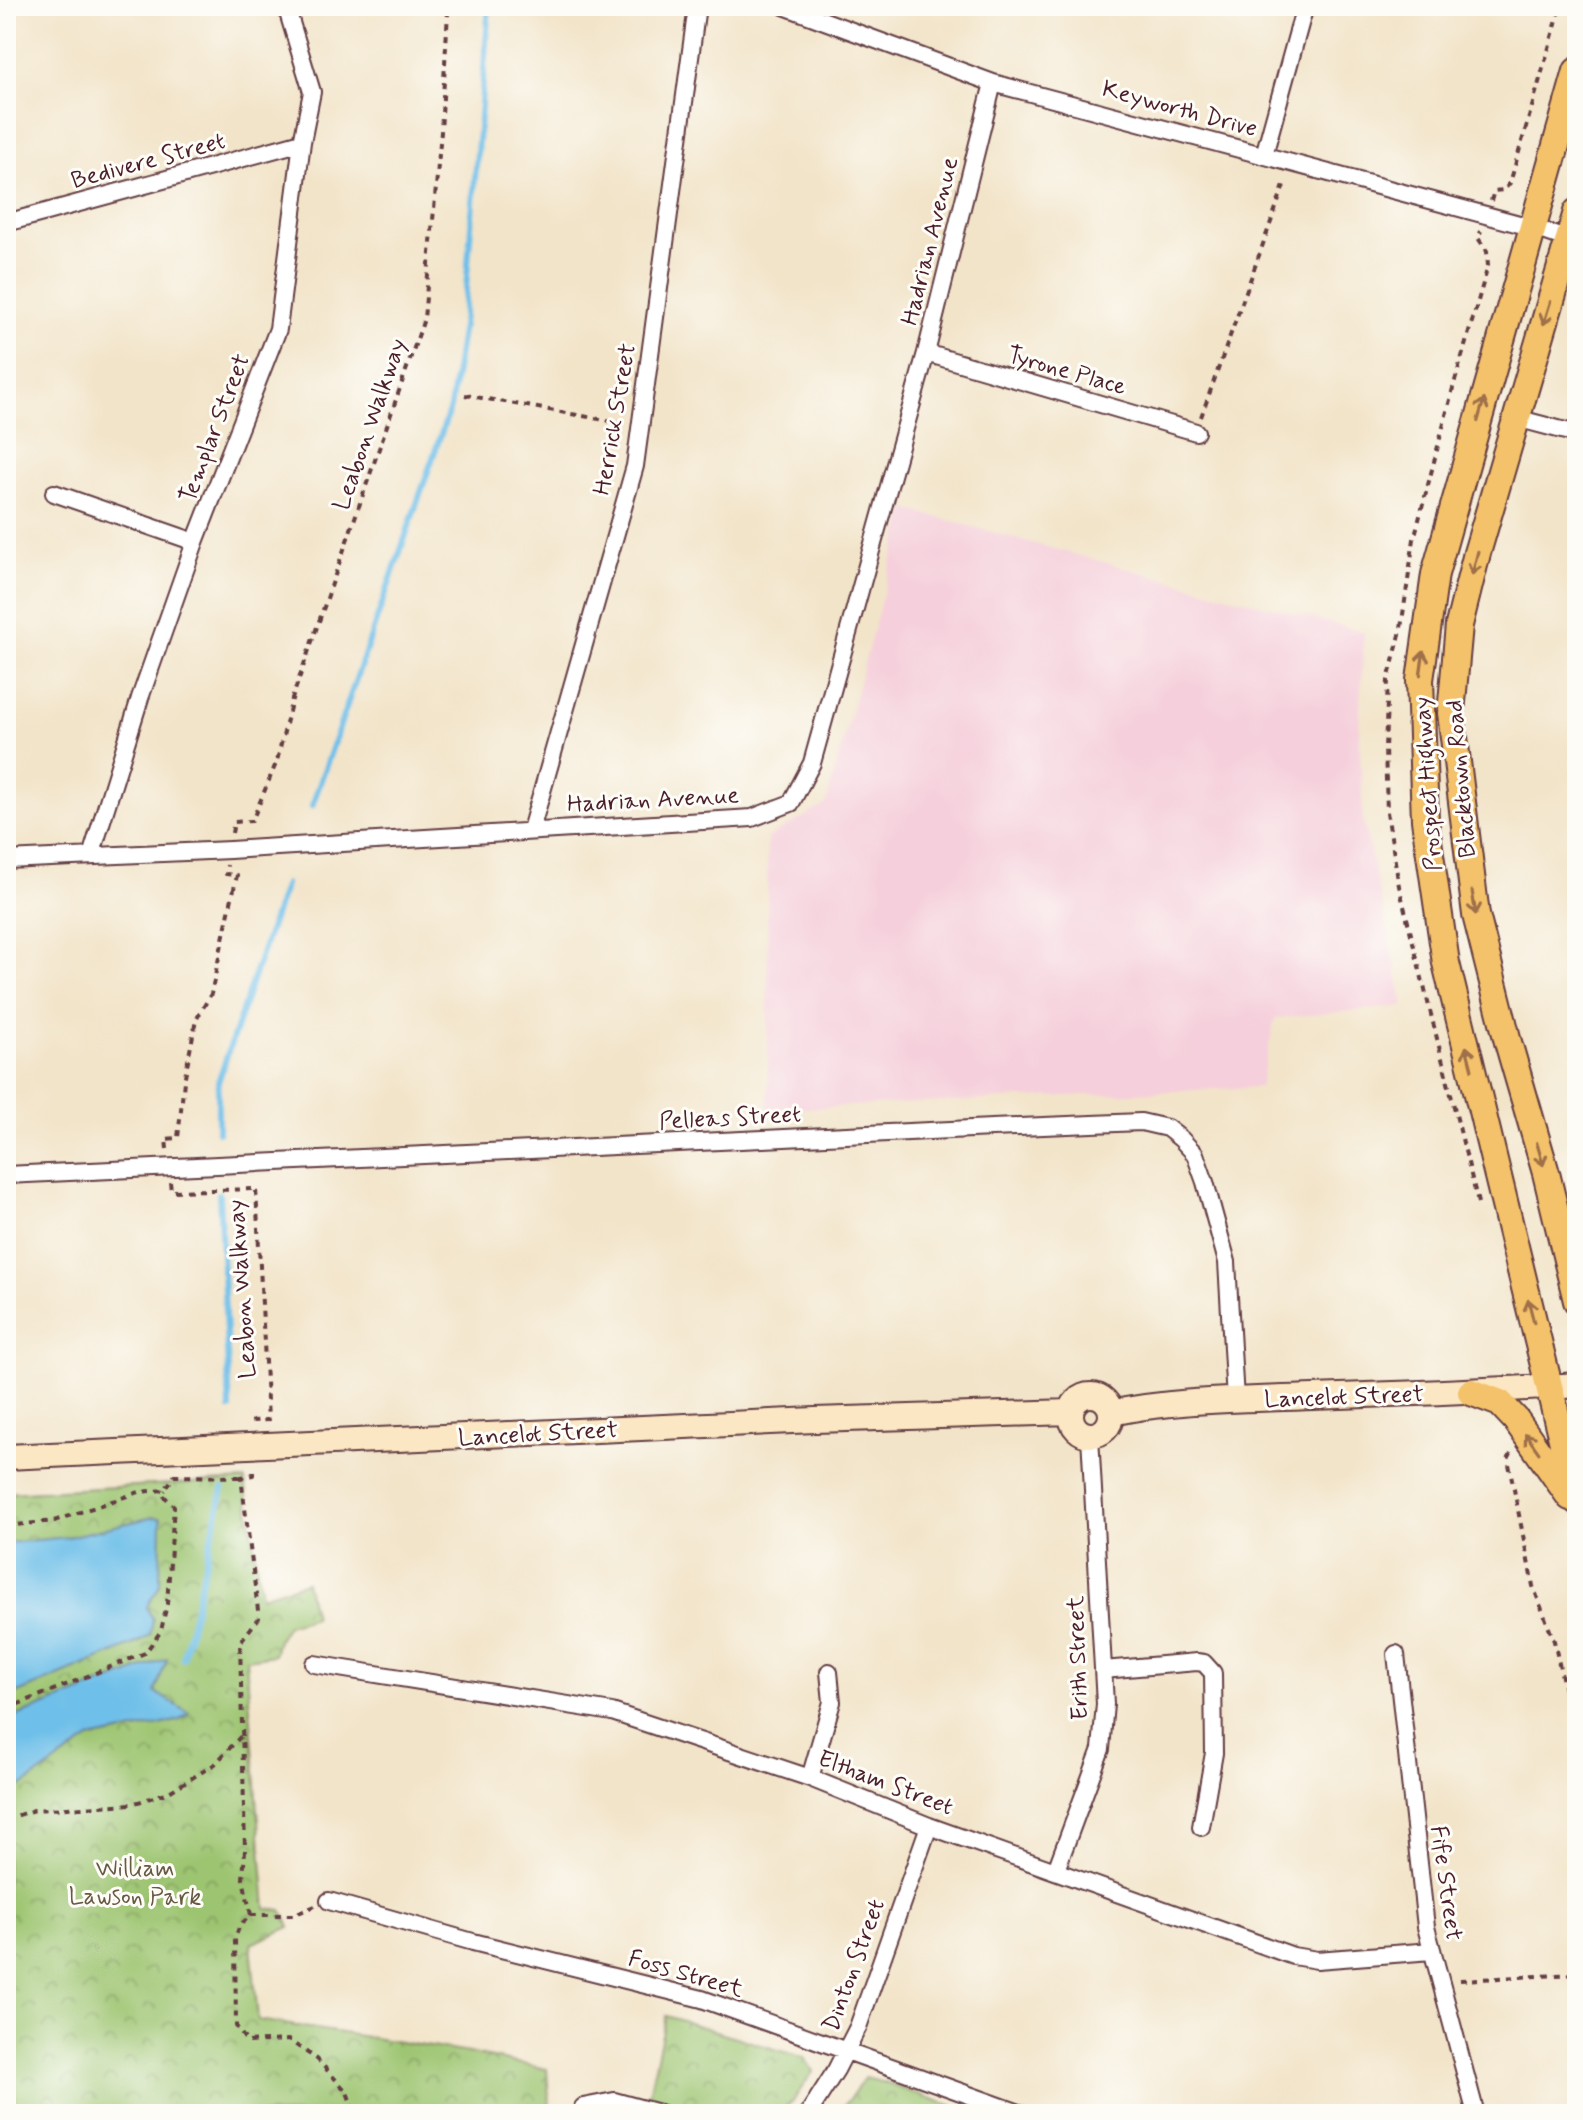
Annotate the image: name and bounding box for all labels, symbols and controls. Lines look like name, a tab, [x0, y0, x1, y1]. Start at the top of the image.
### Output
street label: Keyworth Drive	[1099, 74, 1261, 145]
street label: Bedivere Street	[68, 126, 229, 197]
street label: Hadrian Avenue	[895, 154, 966, 329]
one-way arrow	[1539, 300, 1554, 326]
street label: Leabon Walkway	[327, 335, 414, 514]
street label: Tyrone Place	[1003, 340, 1130, 403]
street label: Herrick Street	[587, 341, 644, 498]
street label: Templar Street	[173, 349, 258, 508]
one-way arrow	[1474, 398, 1489, 424]
one-way arrow	[1466, 549, 1481, 575]
one-way arrow	[1415, 651, 1430, 676]
street label: Prospect Highway	[1407, 696, 1453, 872]
street label: Blacktown Road	[1439, 699, 1484, 859]
street label: Hadrian Avenue	[566, 781, 740, 820]
one-way arrow	[1467, 890, 1482, 915]
one-way arrow	[1461, 1046, 1476, 1072]
street label: Pelleas Street	[658, 1099, 802, 1138]
one-way arrow	[1533, 1141, 1548, 1167]
street label: Leabon Walkway	[221, 1198, 264, 1380]
one-way arrow	[1523, 1299, 1538, 1324]
street label: Lancelot Street	[1264, 1379, 1424, 1416]
street label: Lancelot Street	[457, 1415, 619, 1454]
one-way arrow	[1524, 1432, 1540, 1454]
street label: Erith Street	[1061, 1595, 1096, 1721]
street label: Eltham Street	[813, 1743, 958, 1823]
street label: Fife Street	[1422, 1824, 1469, 1943]
park label: William Lawson Park	[69, 1854, 201, 1913]
street label: Dinton Street	[816, 1895, 893, 2036]
street label: Foss Street	[624, 1943, 747, 2006]

